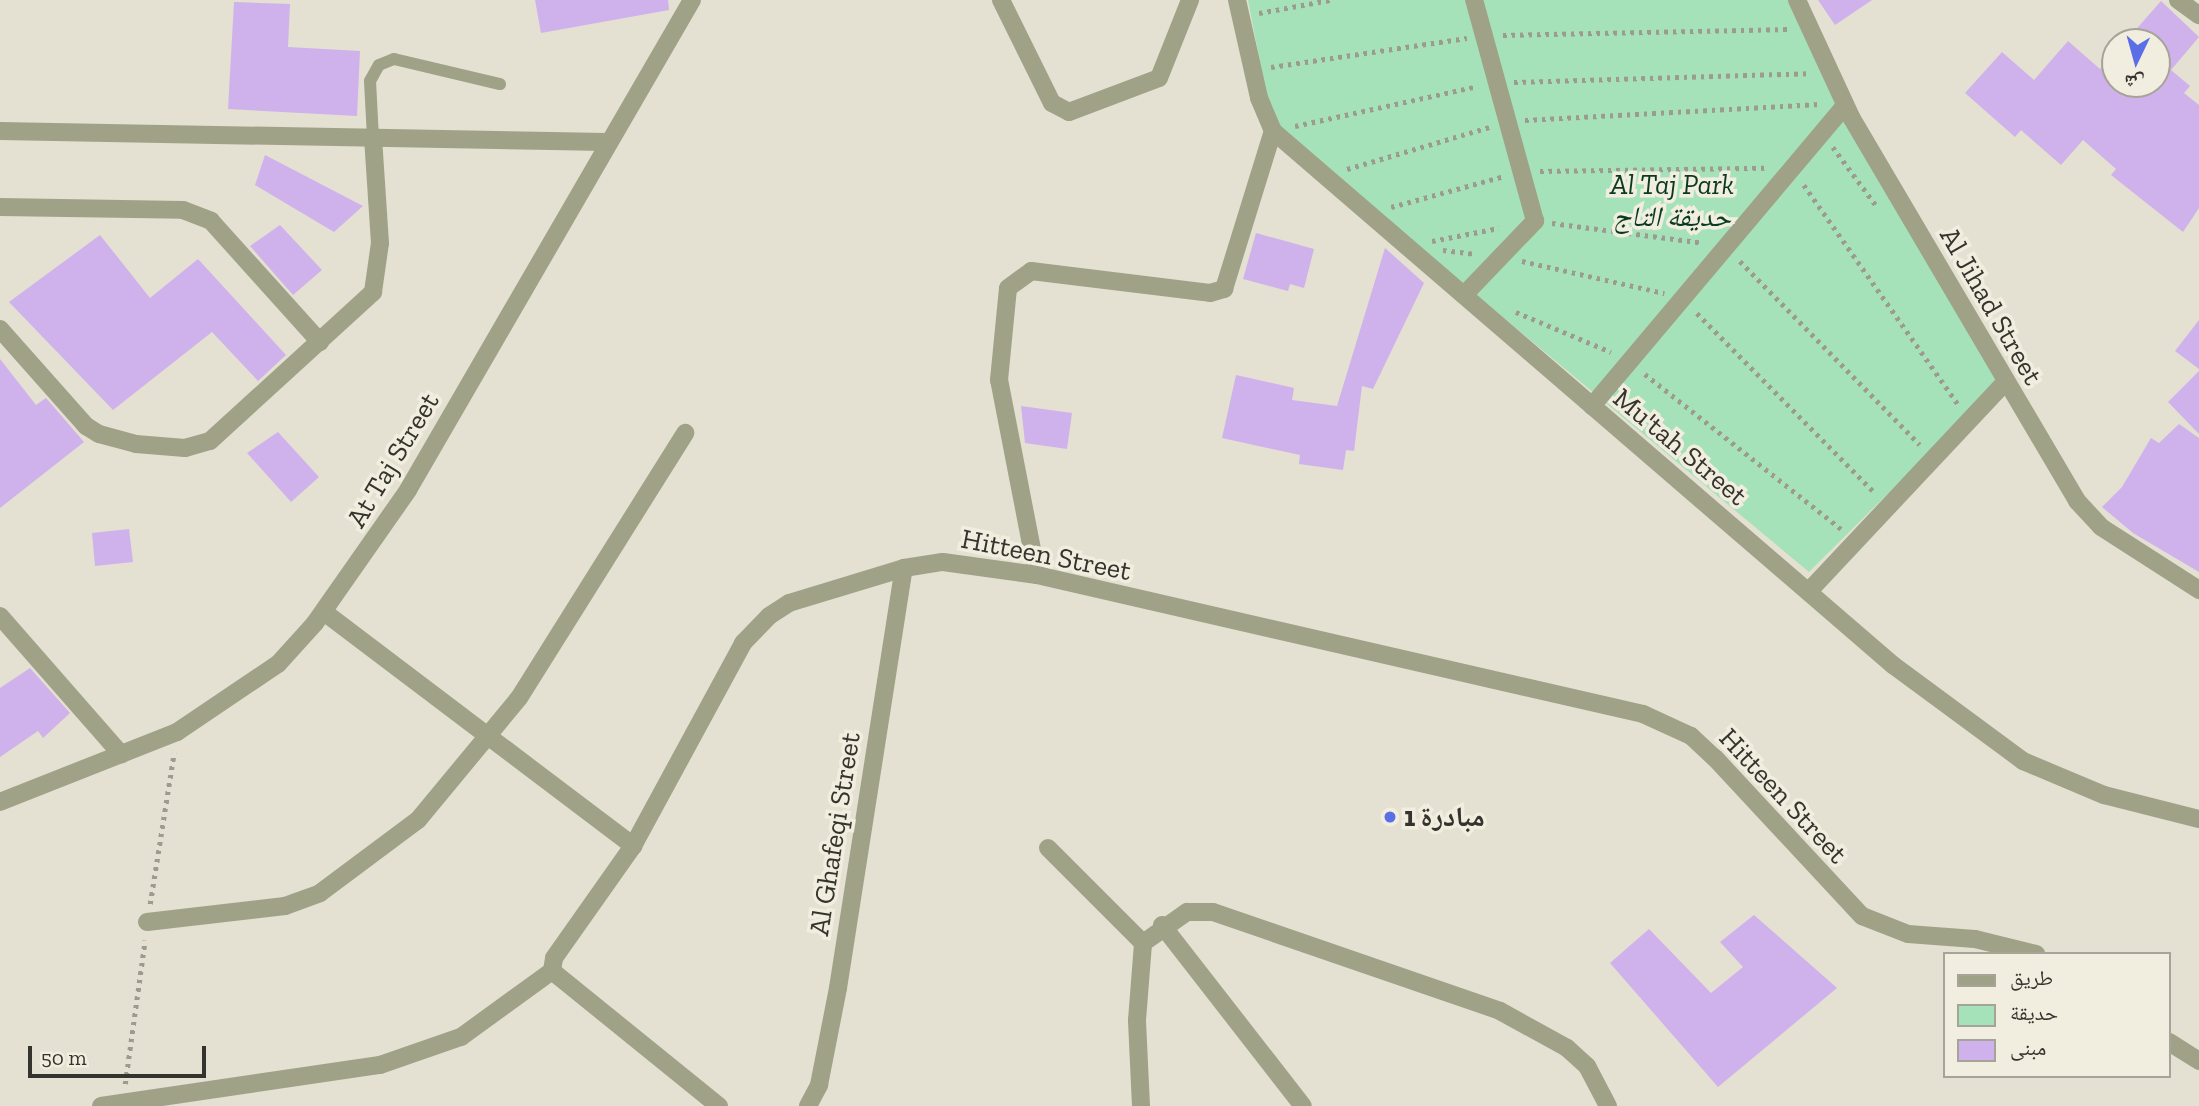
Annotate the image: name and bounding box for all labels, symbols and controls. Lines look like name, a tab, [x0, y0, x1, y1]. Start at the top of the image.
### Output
north arrow	[2101, 28, 2171, 98]
text: ش	[2123, 70, 2145, 95]
park label: Al Taj Park حديقة التاج	[1610, 168, 1734, 234]
street label: Al Jihad Street	[1932, 221, 2050, 391]
street label: Mu'tah Street	[1606, 381, 1754, 513]
street label: At Taj Street	[340, 386, 446, 534]
street label: Hitteen Street	[958, 522, 1134, 588]
street label: Hitteen Street	[1712, 722, 1854, 870]
street label: Al Ghafeqi Street	[802, 730, 868, 938]
place label: مبادرة 1	[1404, 800, 1485, 834]
marker: مبادرة 1	[1382, 809, 1398, 825]
legend	[1944, 952, 2171, 1078]
text: طريق	[2010, 965, 2053, 990]
text: حديقة	[2010, 1000, 2058, 1025]
scale bar	[32, 1032, 210, 1076]
text: مبنى	[2010, 1035, 2046, 1060]
text: 50 m	[41, 1045, 87, 1070]

